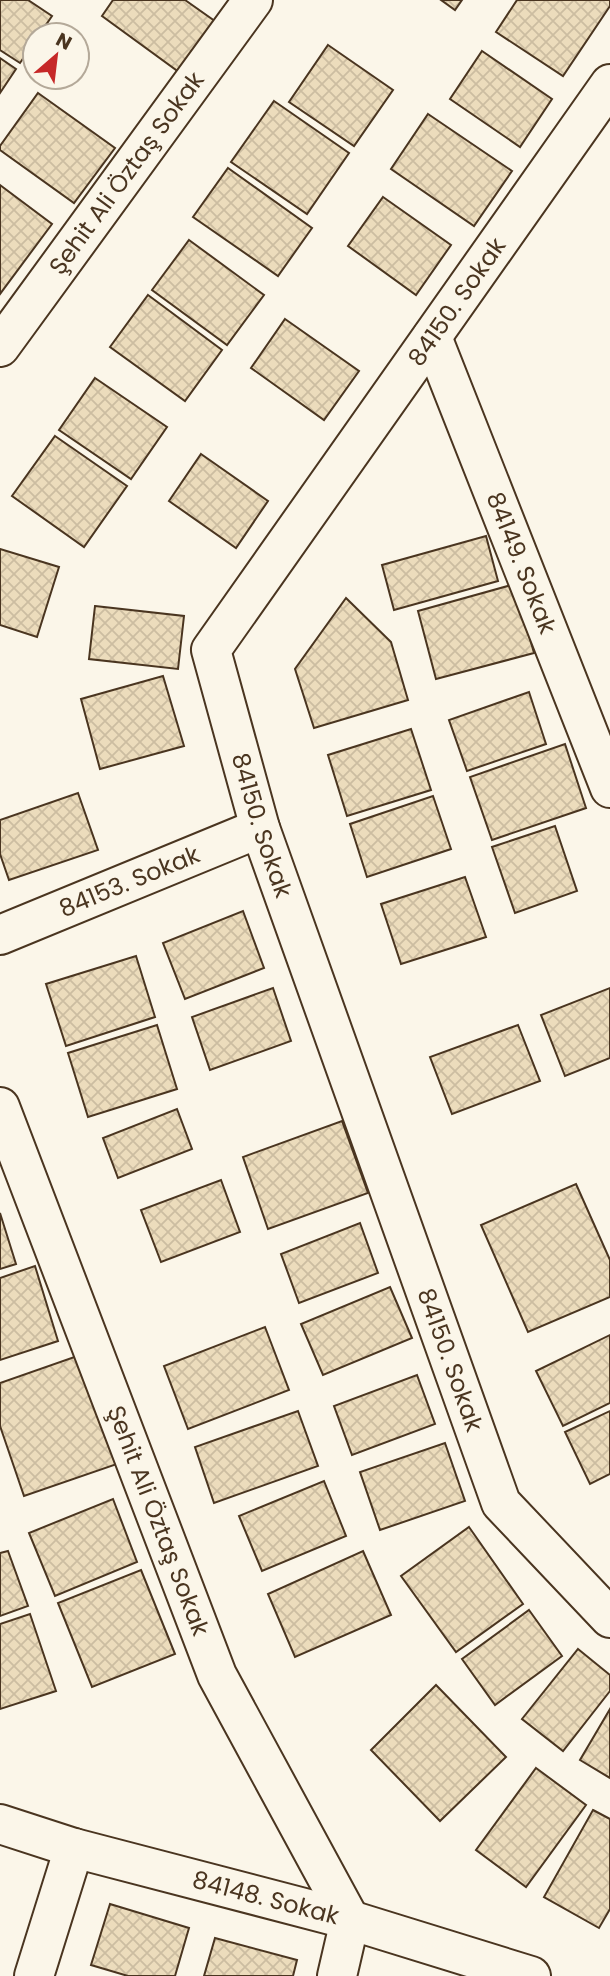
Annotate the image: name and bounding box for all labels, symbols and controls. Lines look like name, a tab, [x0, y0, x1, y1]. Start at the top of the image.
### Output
north arrow	[21, 21, 91, 91]
text: N	[51, 26, 76, 57]
street label: Şehit Ali Öztaş Sokak	[41, 64, 212, 281]
street label: 84150. Sokak	[400, 230, 513, 373]
street label: 84149. Sokak	[479, 487, 565, 639]
street label: 84150. Sokak	[224, 749, 301, 903]
street label: 84153. Sokak	[54, 837, 205, 925]
street label: 84150. Sokak	[410, 1284, 491, 1437]
street label: Şehit Ali Öztaş Sokak	[100, 1401, 218, 1641]
street label: 84148. Sokak	[189, 1863, 343, 1933]

